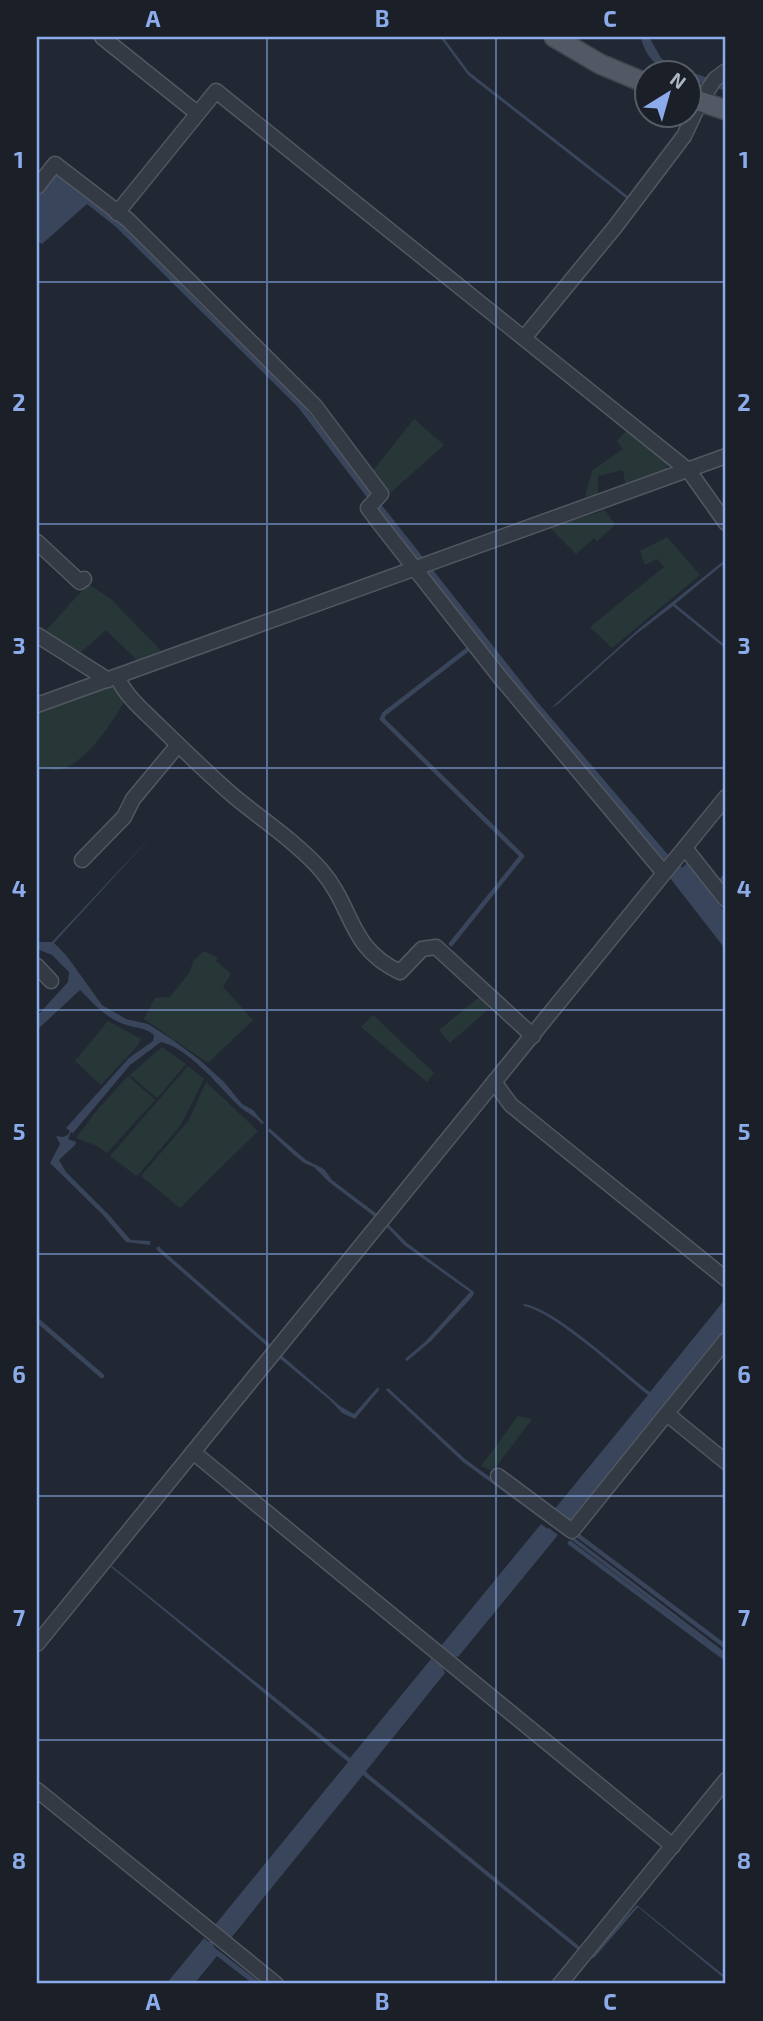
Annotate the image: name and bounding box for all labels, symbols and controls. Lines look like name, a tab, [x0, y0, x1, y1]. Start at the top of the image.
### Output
text: A	[145, 4, 161, 32]
text: B	[375, 4, 389, 32]
text: C	[603, 4, 617, 32]
north arrow	[634, 60, 704, 130]
text: N	[666, 67, 691, 93]
text: 1	[14, 145, 24, 173]
text: 1	[739, 145, 749, 173]
text: 2	[12, 388, 26, 416]
text: 2	[737, 388, 751, 416]
text: 3	[12, 631, 26, 659]
text: 3	[737, 631, 751, 659]
text: 4	[12, 874, 26, 902]
text: 4	[737, 874, 751, 902]
text: 5	[13, 1117, 25, 1145]
text: 5	[738, 1117, 750, 1145]
text: 6	[12, 1360, 26, 1388]
text: 6	[737, 1360, 751, 1388]
text: 7	[13, 1603, 25, 1631]
text: 7	[738, 1603, 750, 1631]
text: 8	[12, 1846, 26, 1874]
text: 8	[737, 1846, 751, 1874]
text: A	[145, 1987, 161, 2015]
text: B	[375, 1987, 389, 2015]
text: C	[603, 1987, 617, 2015]

